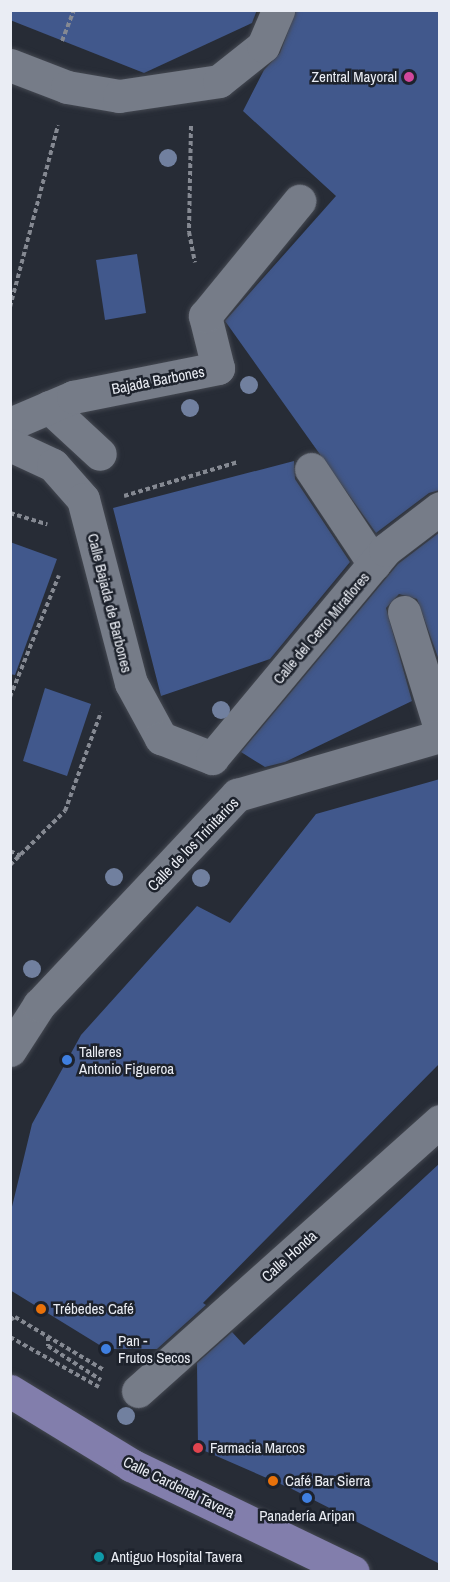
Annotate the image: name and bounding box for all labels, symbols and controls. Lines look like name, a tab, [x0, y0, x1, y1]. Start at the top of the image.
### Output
place label: Zentral Mayoral	[312, 68, 397, 86]
marker: Zentral Mayoral	[402, 70, 416, 84]
street label: Bajada Barbones	[110, 362, 206, 398]
street label: Calle Bajada de Barbones	[84, 531, 136, 675]
street label: Calle del Cerro Miraflores	[269, 569, 373, 687]
street label: Calle de los Trinitarios	[144, 793, 242, 895]
place label: Talleres Antonio Figueroa	[79, 1042, 174, 1077]
marker: Talleres Antonio Figueroa	[60, 1053, 74, 1067]
street label: Calle Honda	[258, 1227, 320, 1285]
place label: Trébedes Café	[53, 1300, 134, 1318]
marker: Trébedes Café	[34, 1302, 48, 1316]
place label: Pan - Frutos Secos	[118, 1331, 190, 1366]
marker: Pan - Frutos Secos	[99, 1342, 113, 1356]
place label: Farmacia Marcos	[210, 1439, 305, 1457]
marker: Farmacia Marcos	[191, 1441, 205, 1455]
street label: Calle Cardenal Tavera	[120, 1452, 238, 1522]
place label: Café Bar Sierra	[285, 1472, 370, 1490]
marker: Café Bar Sierra	[266, 1474, 280, 1488]
marker: Panadería Aripan	[300, 1491, 314, 1505]
place label: Panadería Aripan	[259, 1507, 355, 1525]
place label: Antiguo Hospital Tavera	[111, 1548, 243, 1566]
marker: Antiguo Hospital Tavera	[92, 1550, 106, 1564]

